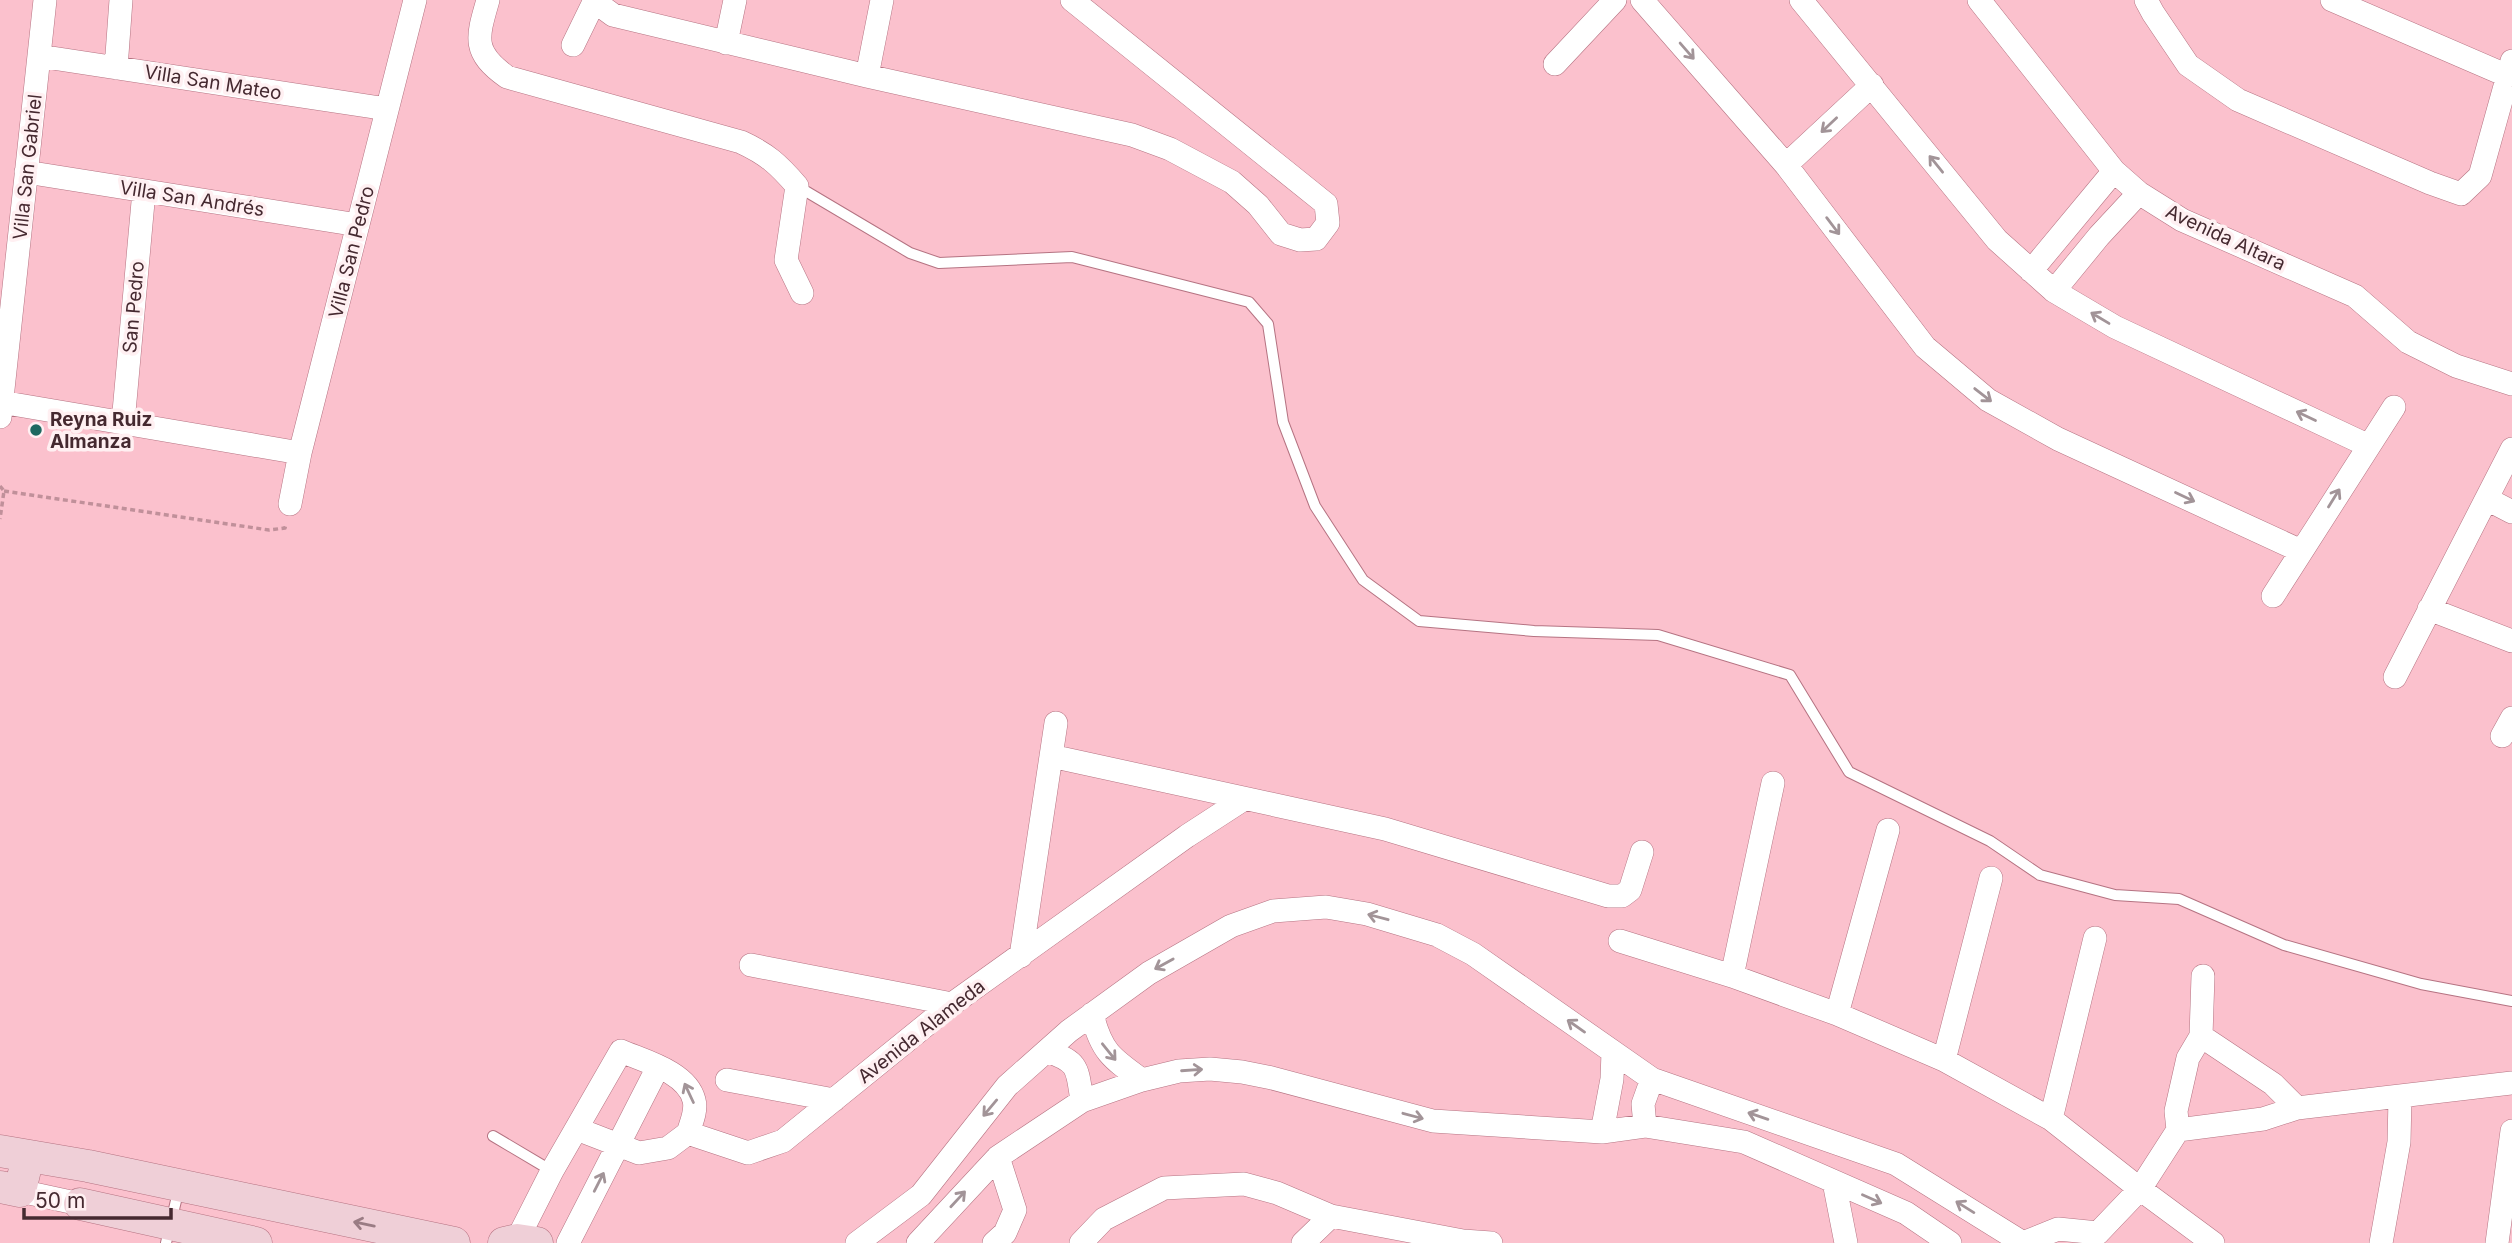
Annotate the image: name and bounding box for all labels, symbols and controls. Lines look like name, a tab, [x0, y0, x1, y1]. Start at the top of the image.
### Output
one-way arrow	[1679, 42, 1695, 60]
street label: Villa San Mateo	[143, 60, 283, 105]
street label: Villa San Gabriel	[8, 93, 47, 241]
one-way arrow	[1820, 117, 1838, 133]
one-way arrow	[1929, 156, 1944, 174]
street label: Villa San Andrés	[118, 176, 266, 221]
street label: Villa San Pedro	[324, 184, 379, 321]
street label: Avenida Altara	[2162, 200, 2289, 275]
one-way arrow	[1825, 216, 1840, 234]
street label: San Pedro	[118, 260, 149, 354]
one-way arrow	[2091, 311, 2111, 325]
one-way arrow	[1973, 387, 1991, 402]
place label: Reyna Ruiz Almanza	[50, 408, 152, 453]
one-way arrow	[2296, 409, 2317, 422]
marker: Reyna Ruiz Almanza	[28, 422, 44, 438]
one-way arrow	[2327, 489, 2342, 508]
one-way arrow	[2174, 491, 2195, 505]
one-way arrow	[1368, 910, 1390, 923]
one-way arrow	[1155, 957, 1175, 971]
street label: Avenida Alameda	[853, 975, 989, 1088]
one-way arrow	[1567, 1019, 1586, 1033]
one-way arrow	[1101, 1043, 1116, 1061]
one-way arrow	[1180, 1063, 1202, 1076]
one-way arrow	[682, 1083, 695, 1104]
one-way arrow	[982, 1098, 997, 1116]
one-way arrow	[1748, 1109, 1770, 1121]
one-way arrow	[1401, 1110, 1424, 1123]
one-way arrow	[593, 1172, 606, 1193]
scale bar	[24, 1176, 172, 1220]
text: 50 m	[35, 1188, 85, 1213]
one-way arrow	[949, 1191, 966, 1208]
one-way arrow	[1861, 1193, 1882, 1206]
one-way arrow	[1956, 1199, 1976, 1213]
one-way arrow	[353, 1216, 376, 1230]

